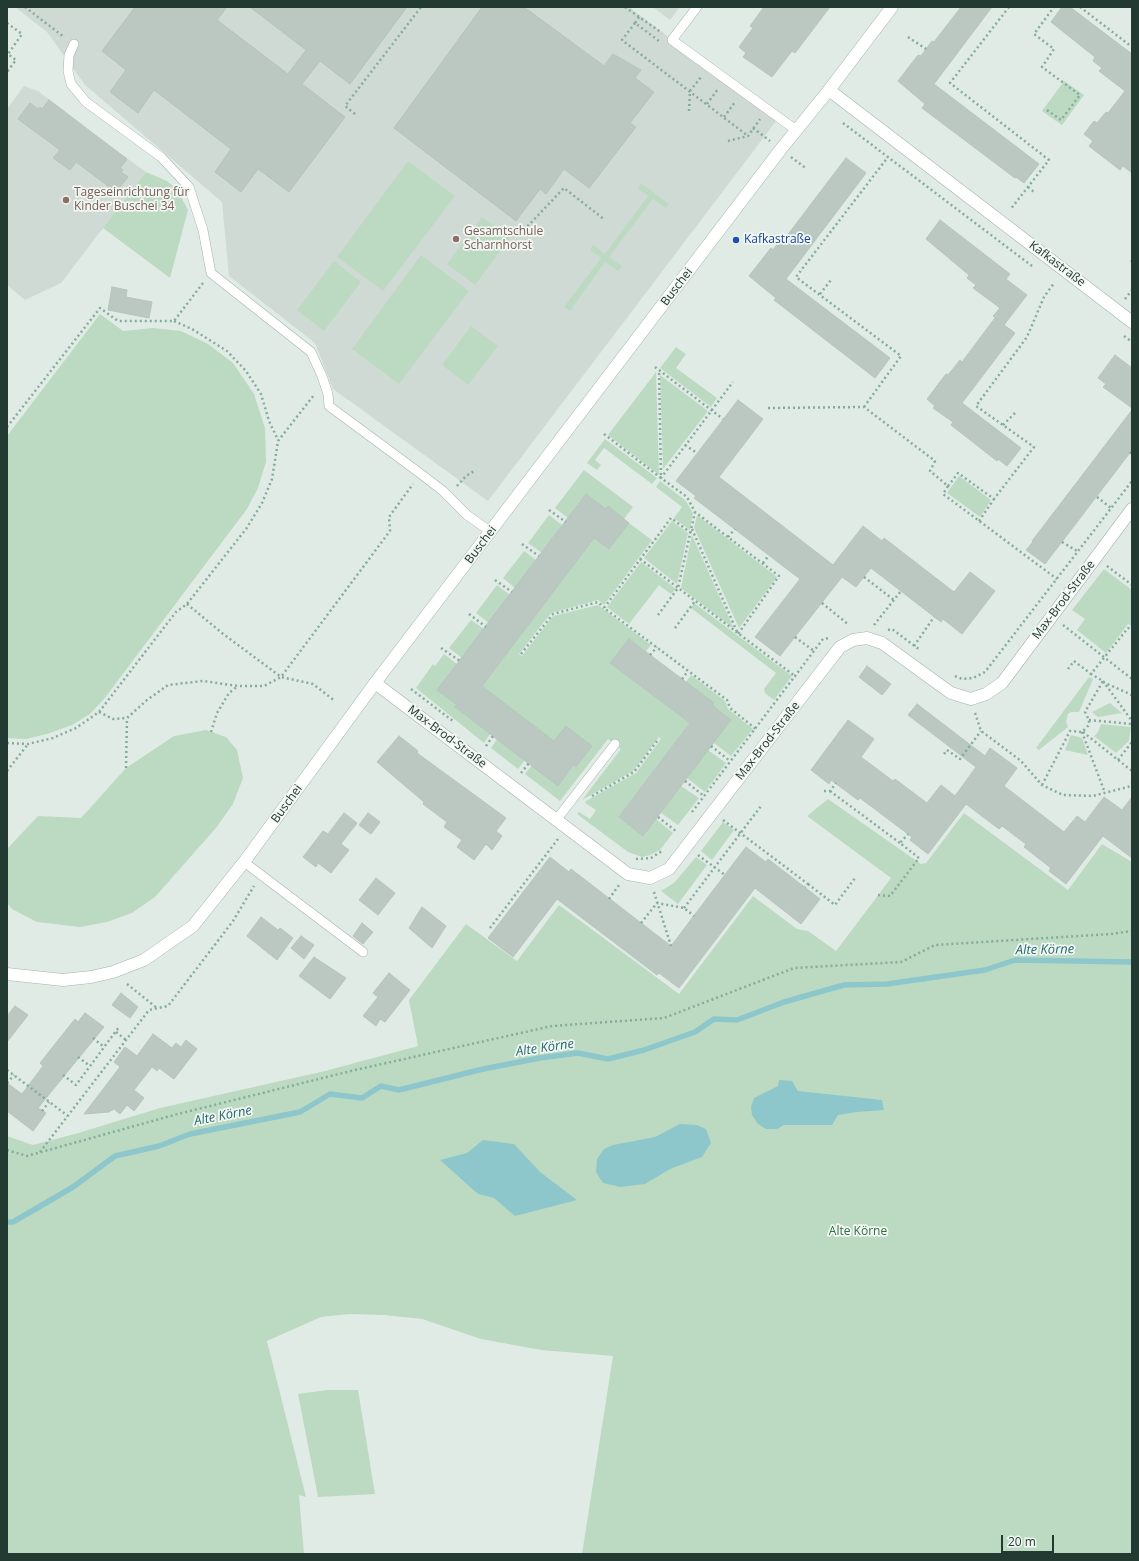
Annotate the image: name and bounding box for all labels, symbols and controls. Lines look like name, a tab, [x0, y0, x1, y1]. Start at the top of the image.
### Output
place label: Tageseinrichtung für Kinder Buschei 34	[74, 186, 189, 214]
marker: Tageseinrichtung für Kinder Buschei 34	[61, 195, 71, 205]
place label: Gesamtschule Scharnhorst	[464, 225, 543, 253]
place label: Kafkastraße	[744, 233, 811, 247]
marker: Gesamtschule Scharnhorst	[451, 234, 461, 244]
marker: Kafkastraße	[731, 235, 741, 245]
street label: Kafkastraße	[1026, 238, 1088, 290]
street label: Buschei	[658, 265, 696, 309]
street label: Buschei	[462, 523, 500, 567]
street label: Max-Brod-Straße	[1030, 558, 1098, 642]
street label: Max-Brod-Straße	[733, 699, 803, 783]
street label: Max-Brod-Straße	[405, 703, 489, 771]
street label: Buschei	[268, 782, 306, 826]
water label: Alte Körne	[1016, 942, 1074, 958]
water label: Alte Körne	[515, 1036, 575, 1060]
water label: Alte Körne	[193, 1103, 253, 1129]
park label: Alte Körne	[829, 1225, 887, 1239]
scale bar	[1003, 1527, 1056, 1553]
text: 20 m	[1008, 1533, 1036, 1550]

